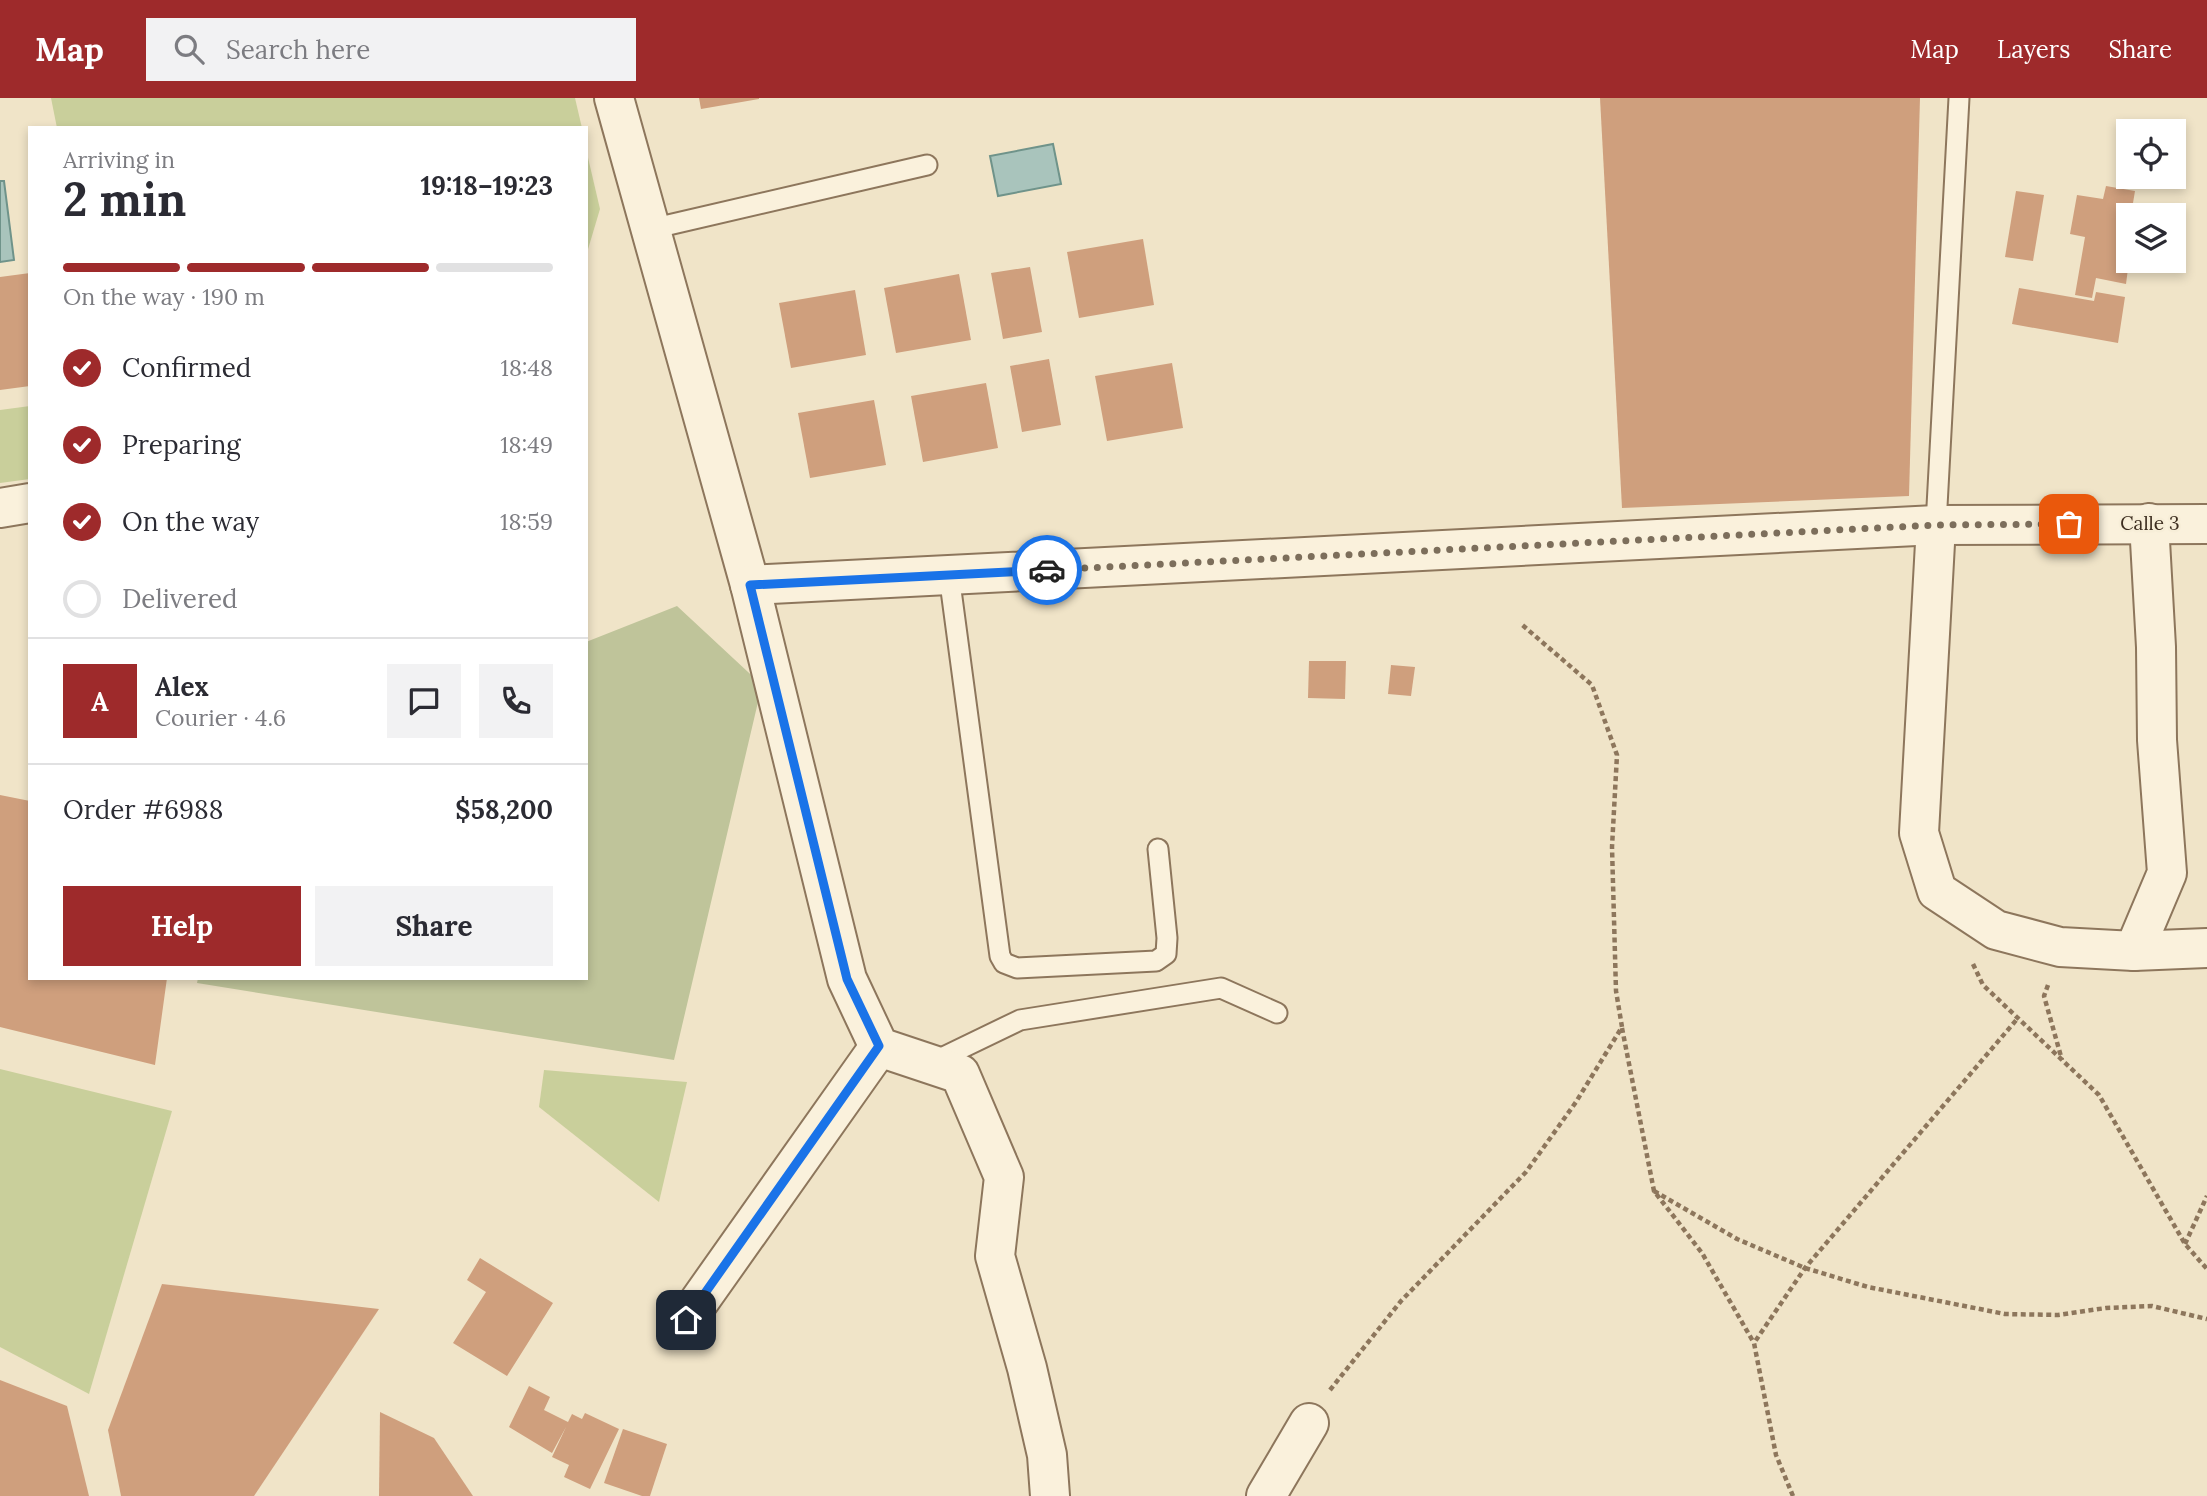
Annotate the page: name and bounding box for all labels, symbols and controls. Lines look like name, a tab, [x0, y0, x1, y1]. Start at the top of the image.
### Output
search box	[146, 18, 636, 81]
text: Map	[35, 28, 104, 70]
icon: search	[170, 30, 208, 68]
text: Search here	[226, 33, 370, 66]
text: Map	[1910, 34, 1959, 65]
text: Layers	[1997, 34, 2070, 65]
text: Share	[2108, 34, 2172, 65]
map controls	[2116, 119, 2186, 273]
button: locate	[2116, 119, 2186, 189]
text: Arriving in	[63, 145, 175, 174]
text: 19:18–19:23	[420, 169, 553, 202]
text: 2 min	[63, 170, 186, 229]
button: layers	[2116, 203, 2186, 273]
text: On the way · 190 m	[63, 282, 265, 311]
icon: check	[63, 349, 101, 387]
text: Confirmed	[122, 351, 251, 384]
text: 18:48	[501, 353, 553, 382]
icon: check	[63, 426, 101, 464]
text: Preparing	[122, 428, 241, 461]
text: 18:49	[500, 430, 553, 459]
pin	[2039, 494, 2099, 554]
icon: check	[63, 503, 101, 541]
text: On the way	[122, 505, 259, 538]
icon: bag	[2050, 505, 2088, 543]
text: 18:59	[500, 507, 553, 536]
street label: Calle 3	[2120, 511, 2180, 535]
courier	[1012, 535, 1082, 605]
icon: car	[1028, 551, 1066, 589]
text: Delivered	[122, 582, 238, 615]
button: chat	[387, 664, 461, 738]
button: phone	[479, 664, 553, 738]
text: Alex	[155, 670, 209, 703]
text: A	[91, 685, 109, 718]
text: Courier · 4.6	[155, 703, 286, 732]
text: Order #6988	[63, 793, 223, 826]
text: $58,200	[455, 793, 553, 826]
button: Help	[63, 886, 301, 966]
button: Share	[315, 886, 553, 966]
pin	[656, 1290, 716, 1350]
icon: home	[667, 1301, 705, 1339]

